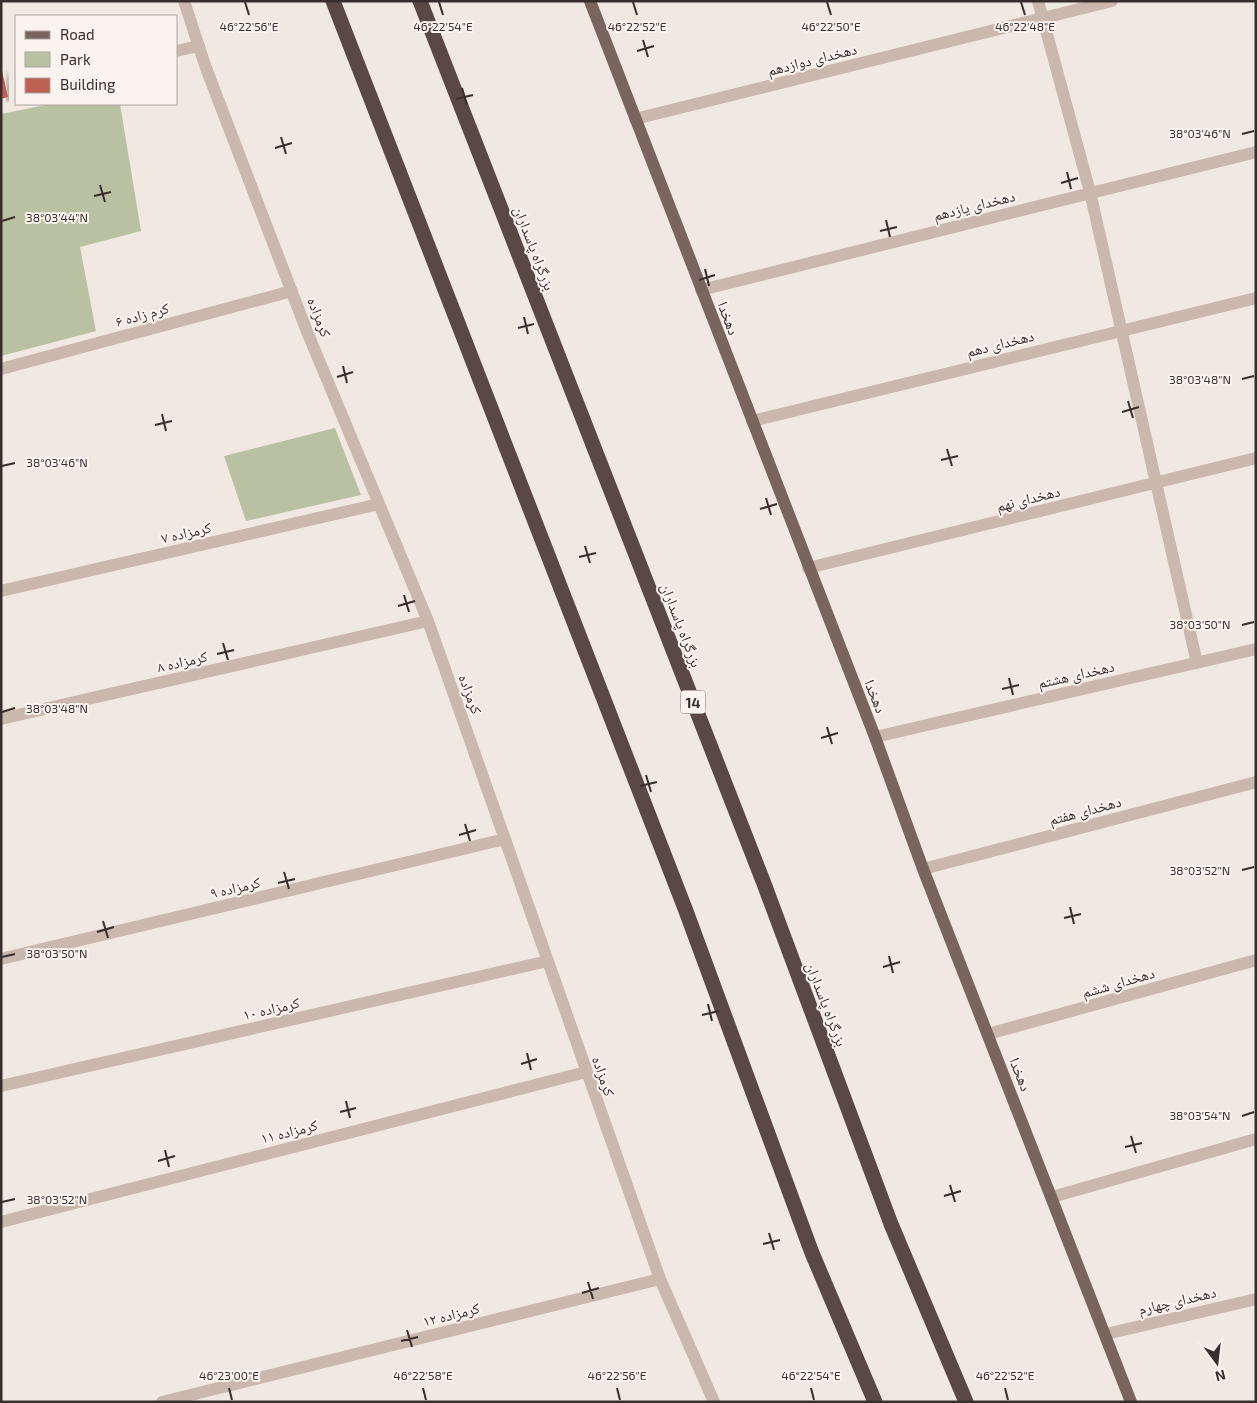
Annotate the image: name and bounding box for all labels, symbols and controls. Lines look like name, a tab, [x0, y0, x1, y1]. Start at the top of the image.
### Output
legend	[15, 15, 178, 105]
text: 46°22'56"E	[220, 19, 279, 33]
text: 46°22'54"E	[413, 19, 473, 33]
text: 46°22'52"E	[608, 19, 667, 33]
text: 46°22'50"E	[801, 19, 861, 33]
text: 46°22'48"E	[995, 19, 1055, 33]
text: Road	[60, 25, 95, 43]
street label: دهخدای دوازدهم	[765, 39, 859, 81]
text: Park	[60, 50, 91, 68]
text: Building	[60, 75, 116, 93]
text: 38°03'46"N	[1169, 126, 1231, 140]
street label: دهخدای یازدهم	[931, 186, 1017, 226]
street label: بزرگراه پاسداران	[509, 203, 559, 293]
text: 38°03'44"N	[26, 210, 88, 224]
street label: کرمزاده	[303, 295, 336, 340]
street label: کرم زاده ۶	[113, 298, 171, 332]
street label: دهخدا	[714, 299, 744, 337]
street label: دهخدای دهم	[964, 326, 1036, 362]
text: 38°03'48"N	[1169, 372, 1231, 386]
text: 38°03'46"N	[26, 455, 88, 469]
street label: دهخدای نهم	[994, 481, 1062, 517]
street label: کرمزاده ٧	[159, 517, 213, 548]
street label: بزرگراه پاسداران	[656, 580, 706, 670]
text: 38°03'50"N	[1169, 617, 1231, 631]
street label: کرمزاده ٨	[155, 646, 209, 677]
street label: دهخدای هشتم	[1036, 656, 1116, 693]
street label: کرمزاده	[455, 672, 486, 717]
street label: دهخدا	[861, 677, 891, 715]
road number: 14	[680, 690, 706, 714]
text: 38°03'48"N	[26, 701, 88, 715]
street label: دهخدای هفتم	[1047, 792, 1124, 830]
text: 38°03'52"N	[1170, 863, 1230, 877]
street label: کرمزاده ٩	[208, 872, 262, 903]
text: 38°03'50"N	[26, 946, 88, 960]
street label: بزرگراه پاسداران	[801, 959, 851, 1049]
street label: دهخدای ششم	[1080, 963, 1157, 1003]
street label: کرمزاده ١٠	[241, 993, 301, 1024]
street label: کرمزاده	[588, 1054, 619, 1099]
street label: دهخدا	[1006, 1055, 1036, 1093]
text: 38°03'54"N	[1169, 1108, 1231, 1122]
street label: کرمزاده ١١	[259, 1115, 320, 1148]
text: 38°03'52"N	[27, 1192, 87, 1206]
street label: دهخدای چهارم	[1136, 1282, 1218, 1320]
street label: کرمزاده ١٢	[421, 1298, 482, 1331]
north arrow	[1192, 1338, 1242, 1388]
text: N	[1213, 1367, 1228, 1386]
text: 46°23'00"E	[199, 1368, 259, 1382]
text: 46°22'58"E	[393, 1368, 453, 1382]
text: 46°22'56"E	[588, 1368, 647, 1382]
text: 46°22'54"E	[781, 1368, 841, 1382]
text: 46°22'52"E	[976, 1368, 1035, 1382]

